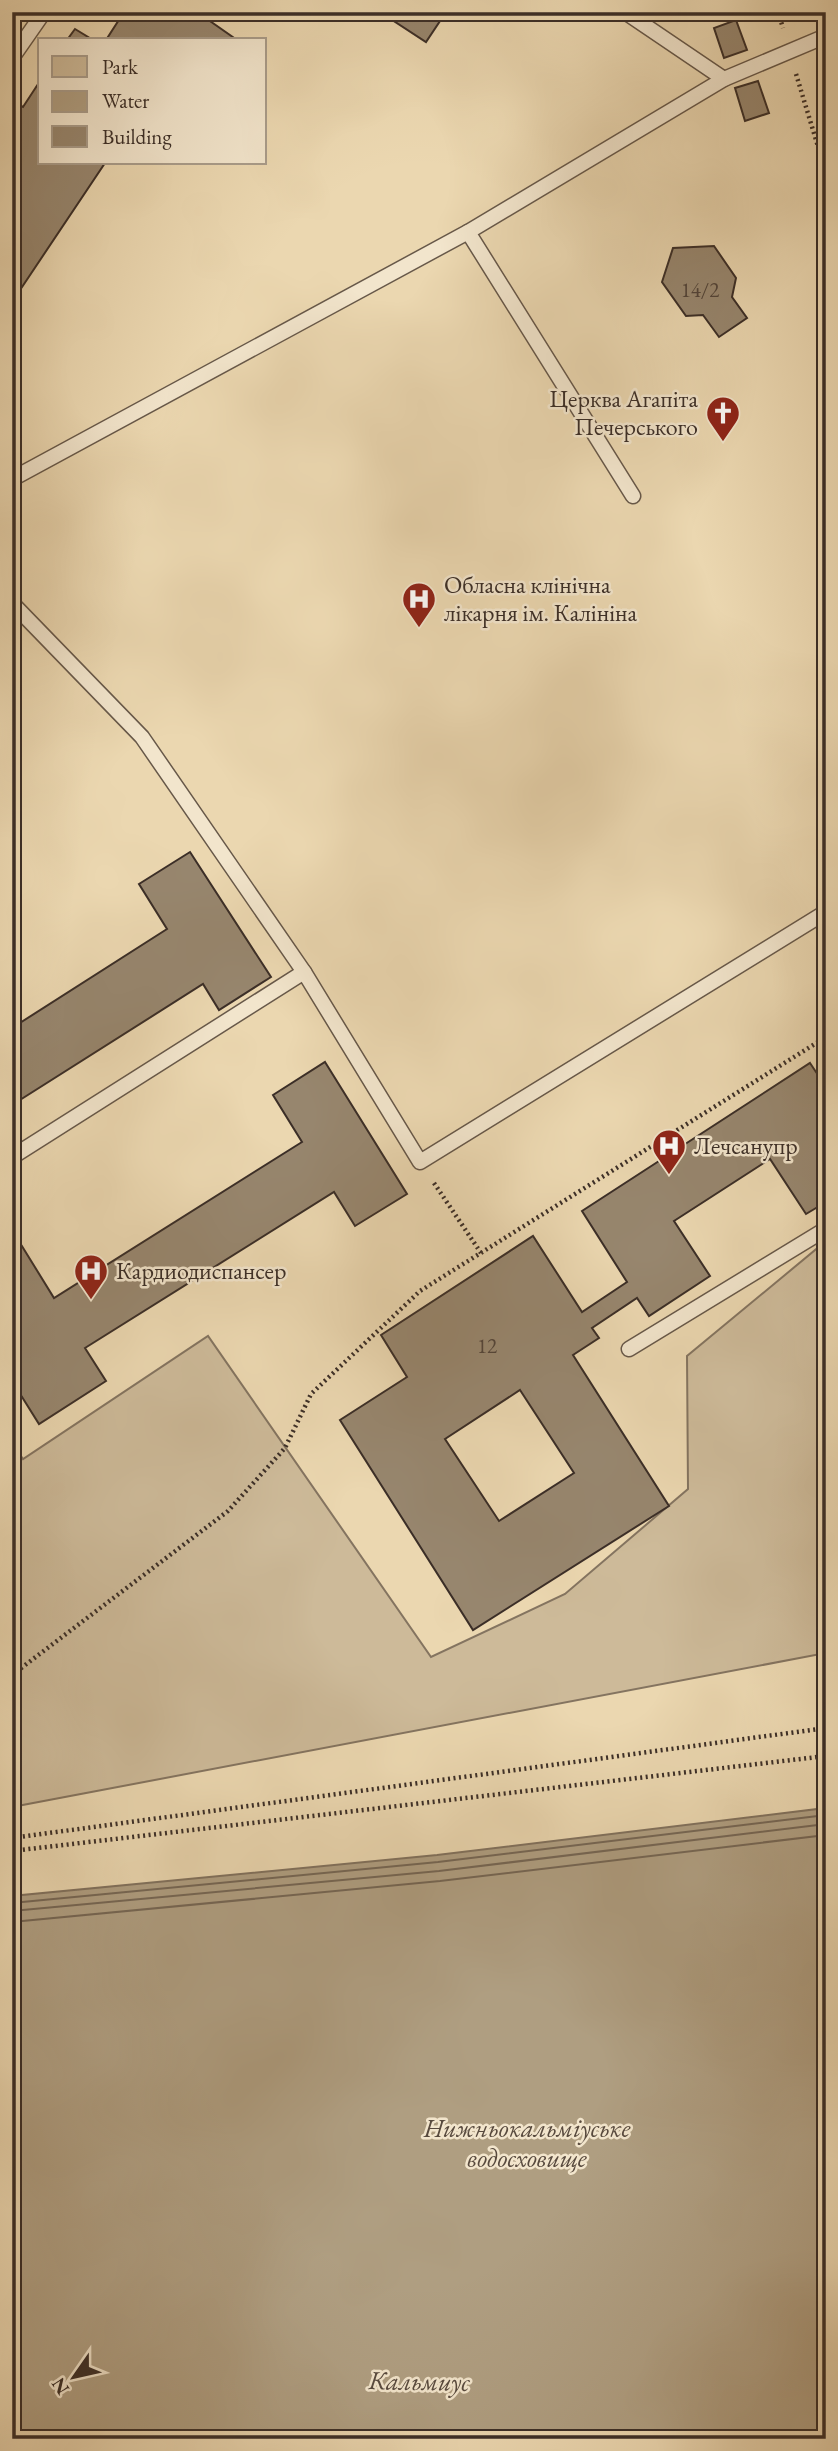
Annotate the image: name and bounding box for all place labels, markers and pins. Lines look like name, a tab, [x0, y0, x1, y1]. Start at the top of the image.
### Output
place label: Церква Агапіта Печерського	[549, 383, 698, 442]
church icon: Церква Агапіта Печерського	[704, 394, 742, 443]
place label: Обласна клінічна лікарня ім. Калініна	[444, 569, 638, 628]
hospital icon: Обласна клінічна лікарня ім. Калініна	[400, 580, 438, 629]
hospital icon: Лечсанупр	[650, 1127, 688, 1176]
place label: Лечсанупр	[694, 1130, 798, 1161]
hospital icon: Кардиодиспансер	[72, 1252, 110, 1301]
place label: Кардиодиспансер	[116, 1255, 286, 1286]

